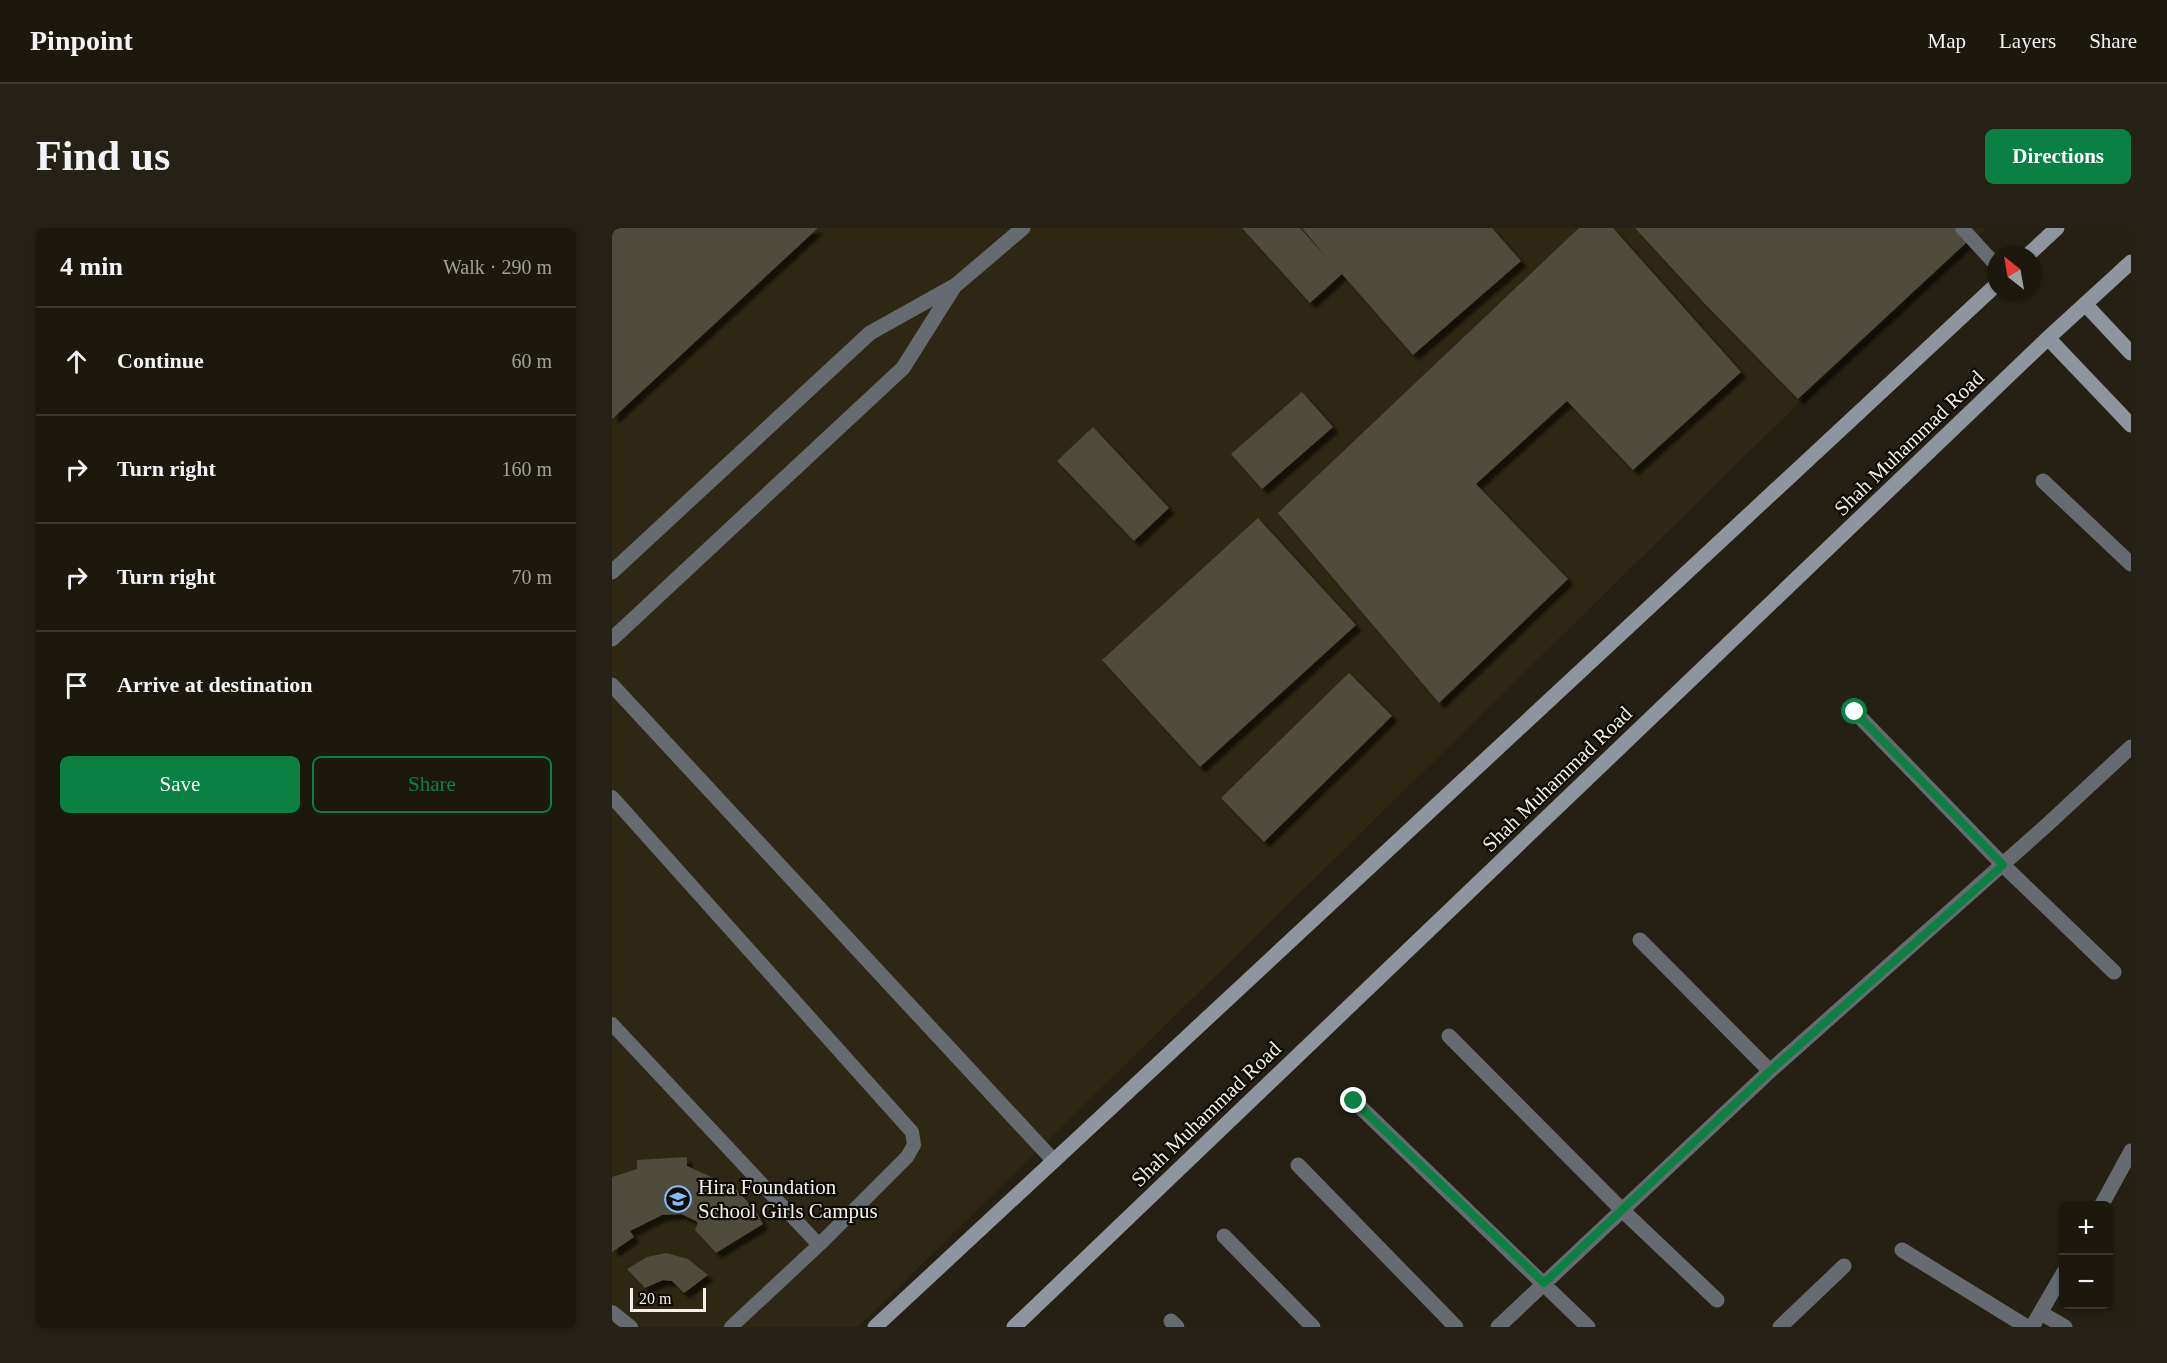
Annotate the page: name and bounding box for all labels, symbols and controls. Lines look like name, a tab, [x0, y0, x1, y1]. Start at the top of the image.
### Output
text: Pinpoint	[30, 25, 133, 56]
text: Map	[1928, 29, 1966, 53]
text: Layers	[1999, 29, 2056, 53]
text: Share	[2089, 29, 2137, 53]
button: Directions	[1985, 129, 2131, 184]
text: Find us	[36, 133, 170, 179]
north arrow	[1987, 246, 2041, 300]
text: 4 min	[60, 252, 123, 281]
text: Walk · 290 m	[443, 256, 552, 278]
icon: ahead	[60, 345, 93, 378]
text: Continue	[117, 348, 204, 373]
text: 60 m	[511, 350, 552, 372]
street label: Shah Muhammad Road	[1829, 365, 1989, 521]
icon: right	[60, 453, 93, 486]
text: Turn right	[117, 456, 216, 481]
text: 160 m	[501, 458, 552, 480]
icon: right	[60, 561, 93, 594]
text: Turn right	[117, 564, 216, 589]
text: 70 m	[511, 566, 552, 588]
icon: arrive	[60, 669, 93, 702]
text: Arrive at destination	[117, 672, 313, 697]
route start	[1841, 698, 1867, 724]
street label: Shah Muhammad Road	[1477, 701, 1637, 857]
button: Save	[60, 756, 300, 813]
button: Share	[312, 756, 552, 813]
street label: Shah Muhammad Road	[1126, 1036, 1286, 1192]
route end	[1340, 1087, 1366, 1113]
place label: Hira Foundation School Girls Campus	[698, 1175, 878, 1223]
school or university icon: Hira Foundation School Girls Campus	[663, 1184, 693, 1214]
map controls	[2059, 1201, 2113, 1309]
button: +	[2059, 1201, 2113, 1255]
button: −	[2059, 1255, 2113, 1309]
scale bar	[630, 1285, 706, 1312]
text: 20 m	[639, 1290, 671, 1307]

